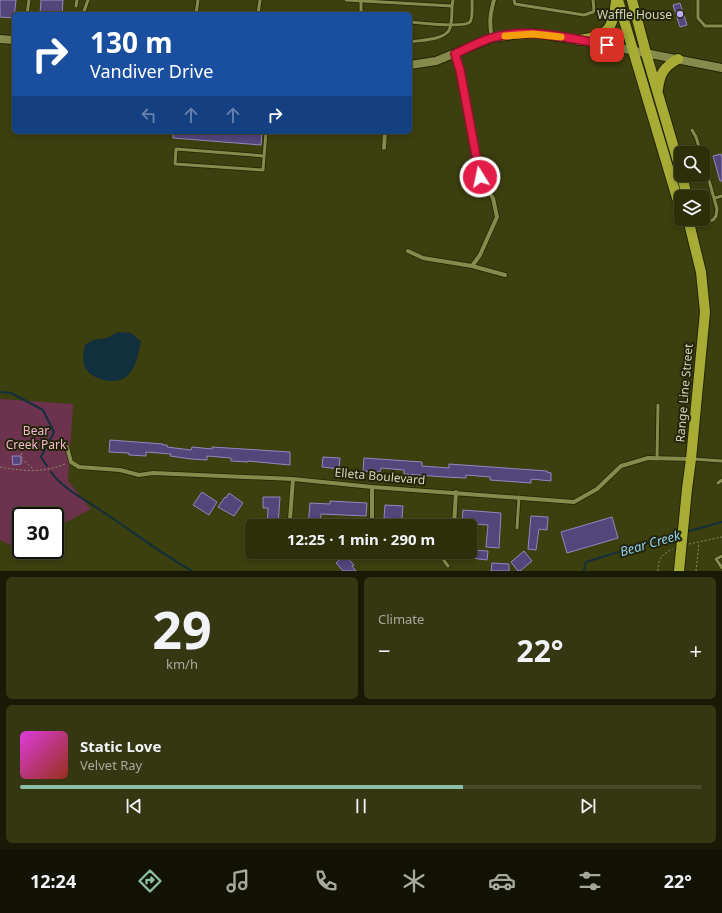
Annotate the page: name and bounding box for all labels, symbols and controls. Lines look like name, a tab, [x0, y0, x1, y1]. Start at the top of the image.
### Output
place label: Waffle House	[597, 6, 672, 23]
marker: Waffle House	[675, 9, 685, 19]
text: 130 m	[90, 23, 173, 61]
icon: right	[24, 28, 76, 80]
pin	[590, 28, 624, 62]
icon: arrive	[596, 34, 618, 56]
text: Vandiver Drive	[90, 59, 213, 83]
icon: left	[138, 104, 160, 126]
icon: ahead	[180, 104, 202, 126]
icon: ahead	[222, 104, 244, 126]
icon: right	[264, 104, 286, 126]
map controls	[674, 146, 710, 226]
button: search	[674, 146, 710, 182]
position arrow	[459, 156, 501, 198]
button: layers	[674, 190, 710, 226]
street label: Range Line Street	[671, 342, 697, 443]
park label: Bear Creek Park	[6, 422, 67, 453]
street label: Elleta Boulevard	[334, 464, 426, 488]
speed limit sign: 30	[12, 507, 64, 559]
water label: Bear Creek	[618, 526, 683, 560]
text: 12:25 · 1 min · 290 m	[287, 529, 435, 549]
text: 29	[152, 593, 212, 664]
text: Climate	[378, 610, 424, 628]
text: 22°	[516, 630, 564, 671]
text: −	[378, 635, 391, 665]
text: +	[689, 635, 702, 665]
text: km/h	[166, 655, 198, 673]
text: Static Love	[80, 736, 161, 756]
text: Velvet Ray	[80, 756, 142, 774]
icon: previous	[123, 795, 145, 817]
icon: pause	[350, 795, 372, 817]
icon: next	[577, 795, 599, 817]
icon: directions	[136, 867, 164, 895]
icon: music	[224, 867, 252, 895]
icon: phone	[312, 867, 340, 895]
icon: climate	[400, 867, 428, 895]
icon: car	[488, 867, 516, 895]
icon: filters	[576, 867, 604, 895]
text: 12:24	[30, 869, 76, 893]
text: 22°	[664, 869, 692, 893]

